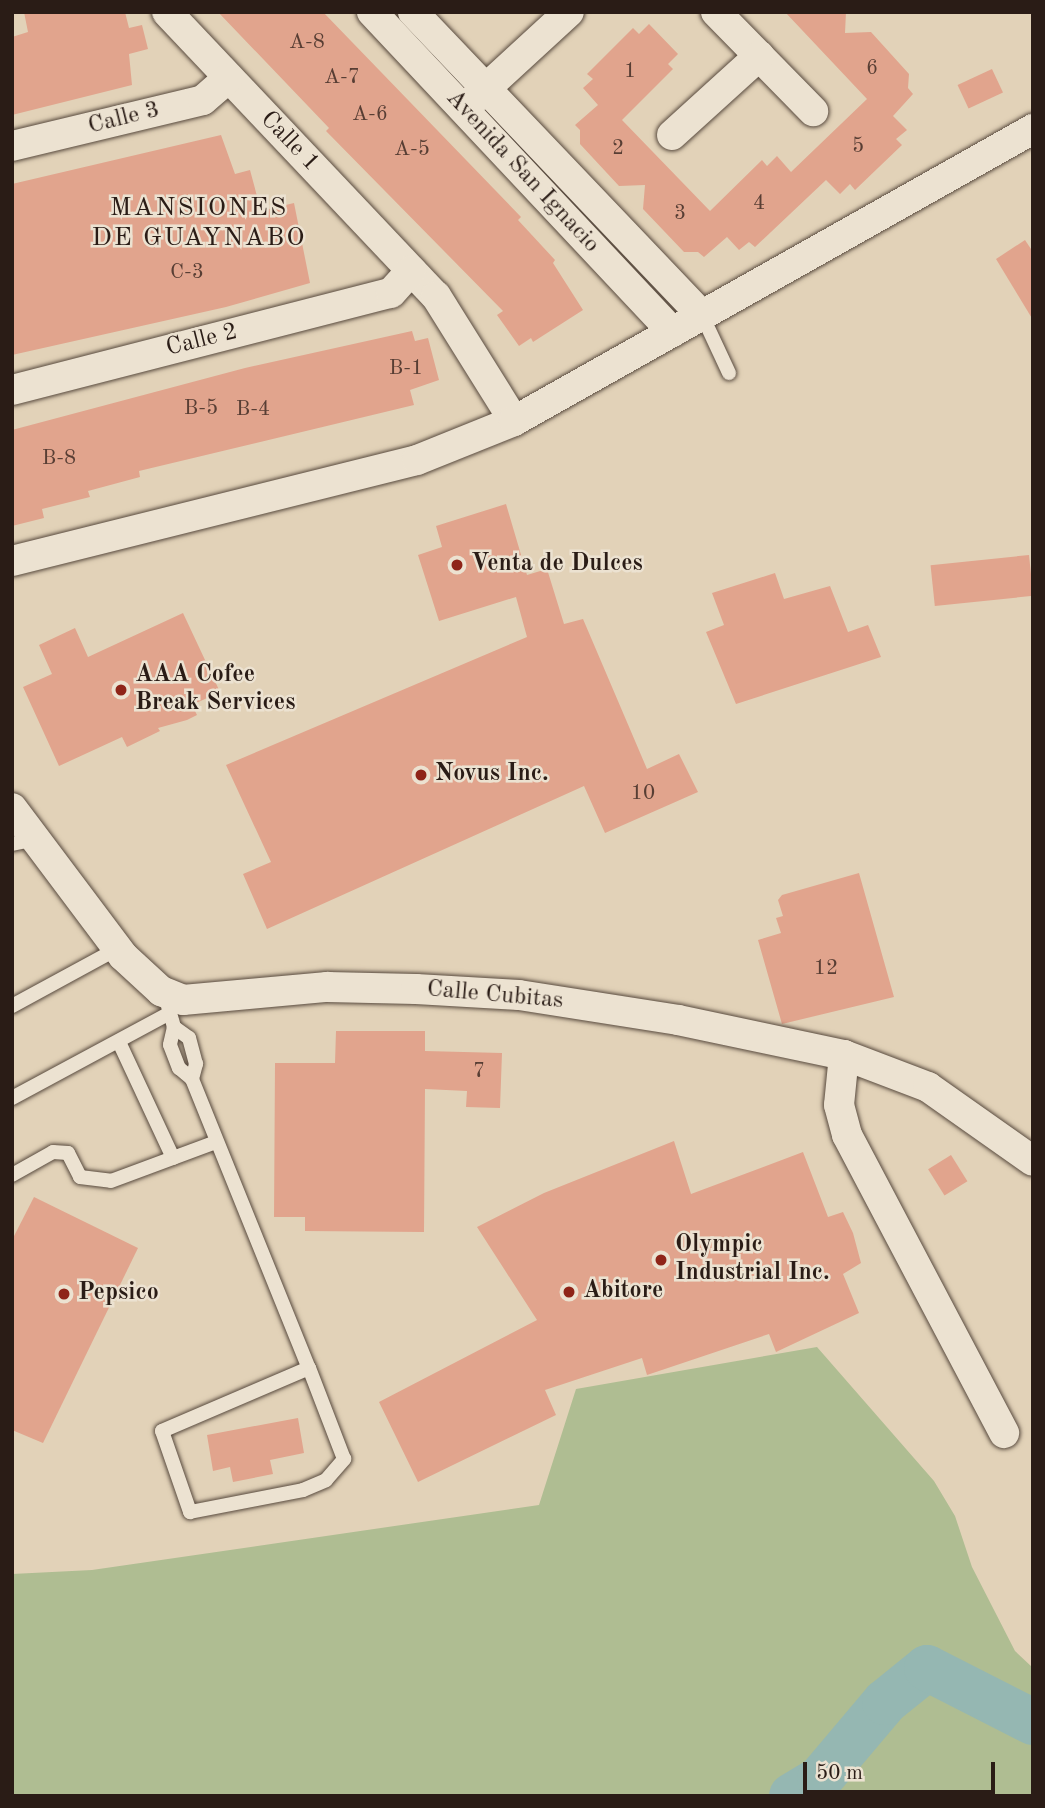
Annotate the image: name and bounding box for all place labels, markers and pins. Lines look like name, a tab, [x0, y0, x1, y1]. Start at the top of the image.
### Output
place label: Venta de Dulces	[471, 551, 643, 579]
marker: Venta de Dulces	[449, 557, 465, 573]
place label: AAA Cofee Break Services	[135, 662, 295, 718]
marker: AAA Cofee Break Services	[113, 682, 129, 698]
place label: Novus Inc.	[435, 761, 549, 789]
marker: Novus Inc.	[413, 767, 429, 783]
place label: Olympic Industrial Inc.	[675, 1232, 830, 1288]
marker: Olympic Industrial Inc.	[653, 1252, 669, 1268]
place label: Abitore	[583, 1278, 663, 1306]
place label: Pepsico	[78, 1280, 159, 1308]
marker: Abitore	[561, 1284, 577, 1300]
marker: Pepsico	[56, 1286, 72, 1302]

